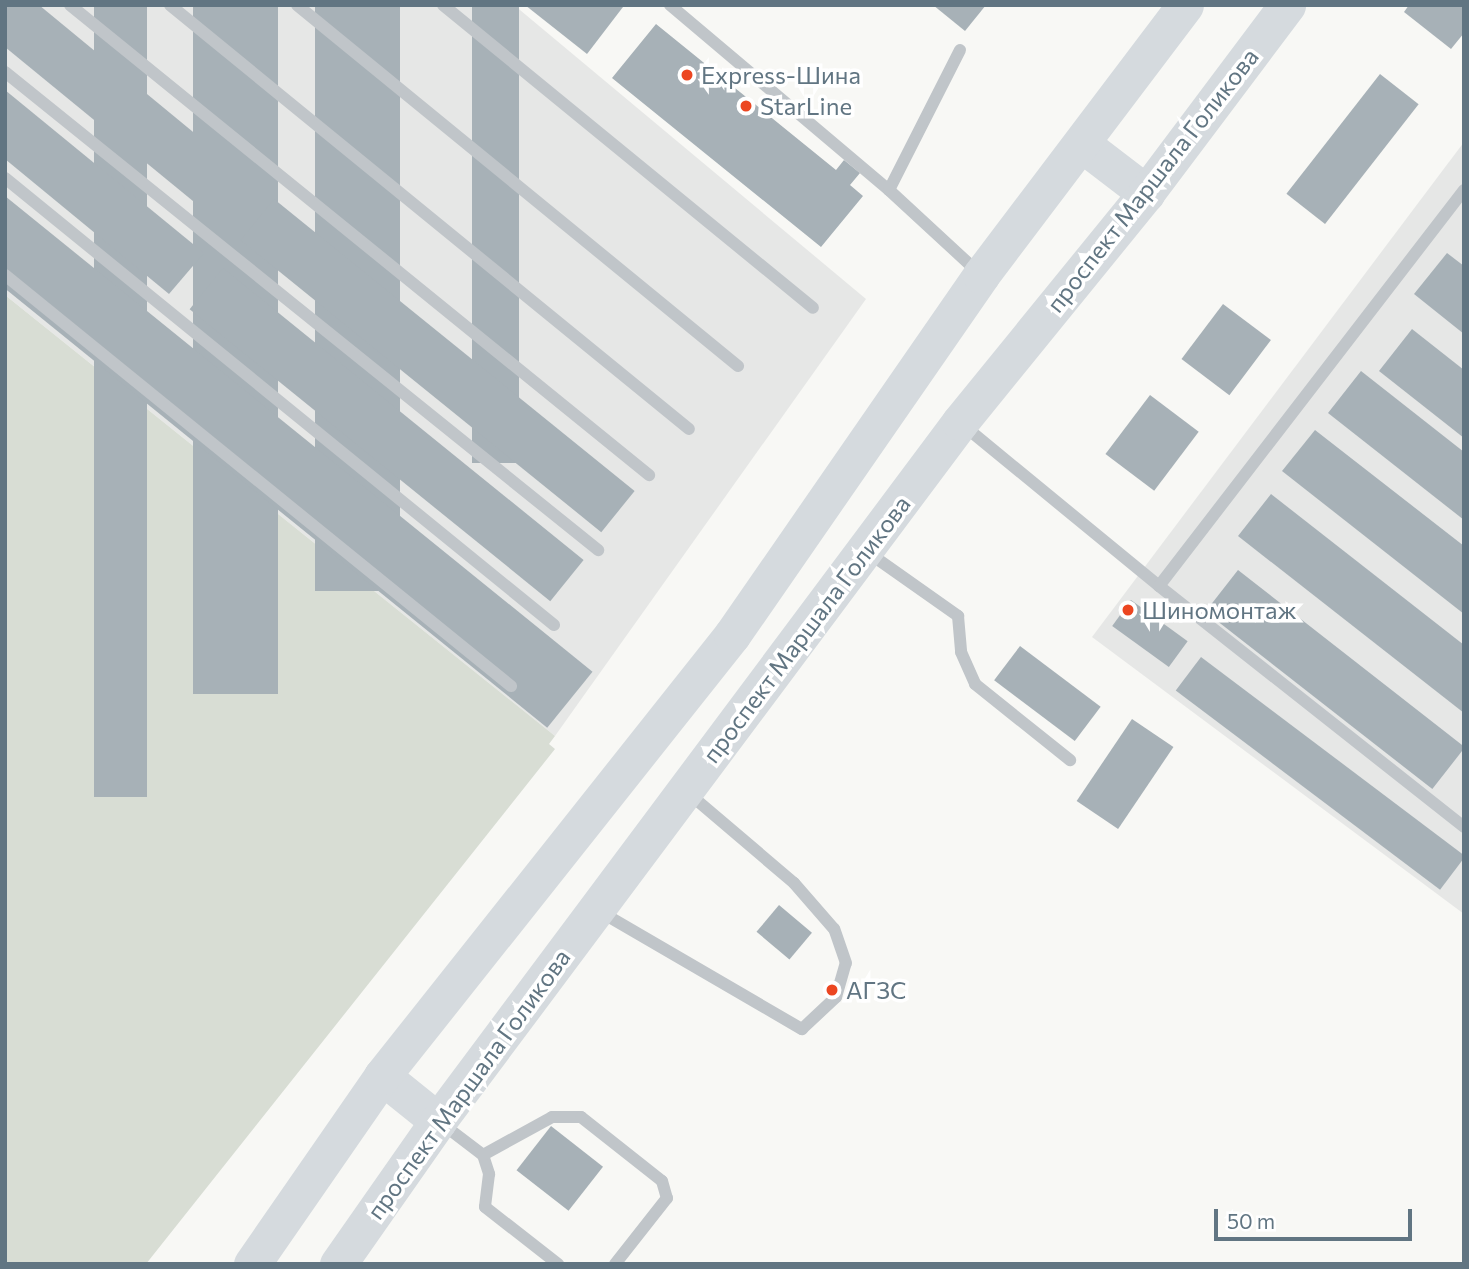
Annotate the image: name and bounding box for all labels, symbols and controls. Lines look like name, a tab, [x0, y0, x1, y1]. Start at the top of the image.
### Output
street label: проспект Маршала Голикова	[1040, 42, 1264, 318]
place label: Express-Шина	[701, 61, 861, 89]
marker: Express-Шина	[679, 67, 695, 83]
place label: StarLine	[760, 92, 852, 120]
marker: StarLine	[738, 98, 754, 114]
street label: проспект Маршала Голикова	[696, 490, 916, 768]
place label: Шиномонтаж	[1142, 596, 1297, 624]
marker: Шиномонтаж	[1120, 602, 1136, 618]
street label: проспект Маршала Голикова	[360, 943, 576, 1225]
place label: АГЗС	[846, 976, 906, 1004]
marker: АГЗС	[824, 982, 840, 998]
scale bar	[1217, 1196, 1415, 1240]
text: 50 m	[1227, 1208, 1275, 1233]

